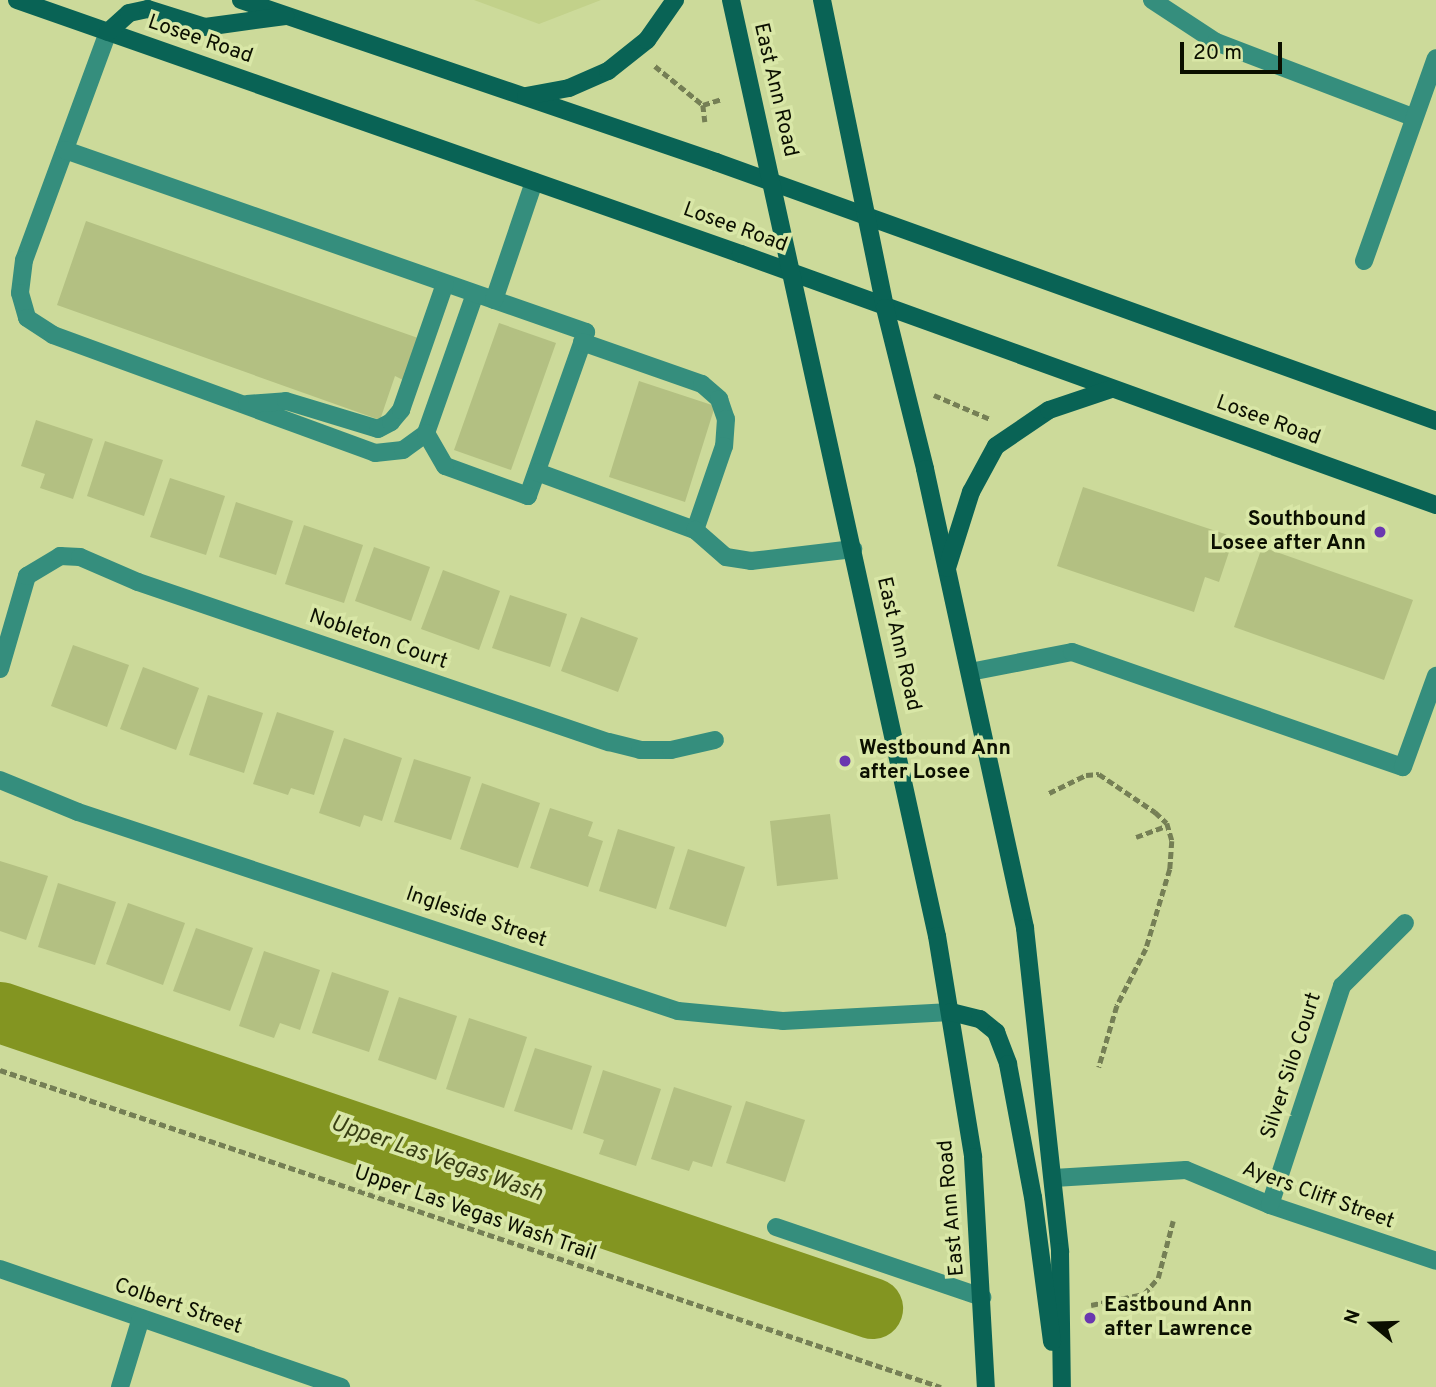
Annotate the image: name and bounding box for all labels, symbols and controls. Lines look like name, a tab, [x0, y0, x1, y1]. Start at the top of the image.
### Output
street label: Losee Road	[144, 10, 256, 70]
street label: East Ann Road	[747, 20, 803, 160]
scale bar	[1184, 28, 1286, 72]
text: 20 m	[1193, 40, 1242, 67]
street label: Losee Road	[679, 197, 791, 259]
street label: Losee Road	[1212, 390, 1324, 452]
place label: Southbound Losee after Ann	[1209, 507, 1366, 557]
marker: Southbound Losee after Ann	[1372, 524, 1388, 540]
street label: East Ann Road	[870, 574, 926, 714]
street label: Nobleton Court	[305, 604, 451, 676]
place label: Westbound Ann after Losee	[859, 736, 1012, 786]
marker: Westbound Ann after Losee	[837, 753, 853, 769]
street label: Ingleside Street	[402, 882, 550, 954]
street label: Silver Silo Court	[1256, 990, 1328, 1142]
water label: Upper Las Vegas Wash	[326, 1111, 546, 1209]
street label: East Ann Road	[933, 1138, 971, 1278]
street label: Ayers Cliff Street	[1239, 1157, 1397, 1235]
street label: Upper Las Vegas Wash Trail	[350, 1160, 600, 1268]
street label: Colbert Street	[111, 1273, 245, 1341]
north arrow	[1338, 1289, 1408, 1359]
place label: Eastbound Ann after Lawrence	[1104, 1293, 1253, 1343]
text: N	[1340, 1307, 1367, 1328]
marker: Eastbound Ann after Lawrence	[1082, 1310, 1098, 1326]

